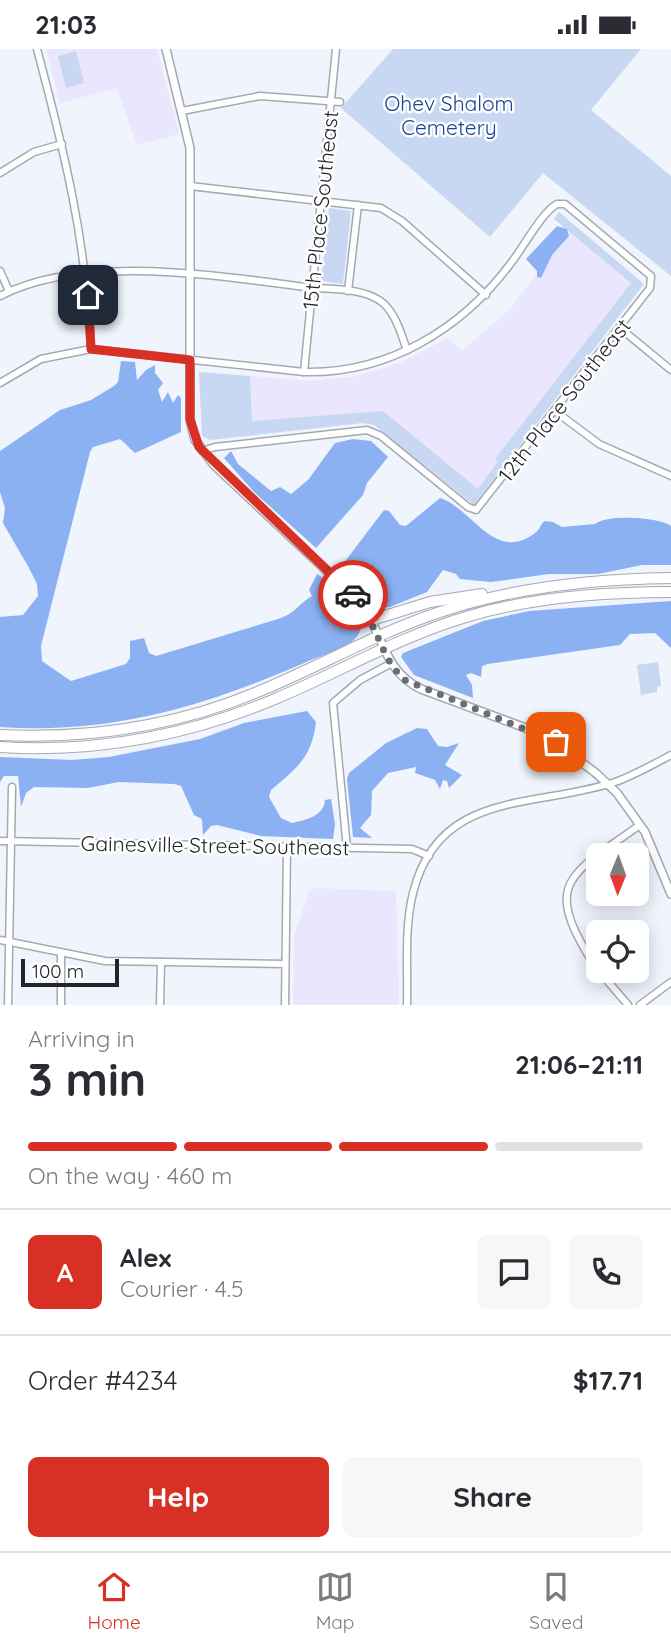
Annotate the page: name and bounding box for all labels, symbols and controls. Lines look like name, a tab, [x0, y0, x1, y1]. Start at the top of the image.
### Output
text: 21:03	[35, 8, 97, 41]
park label: Ohev Shalom Cemetery	[384, 90, 514, 140]
street label: 15th Place Southeast	[297, 109, 343, 311]
pin	[58, 265, 118, 325]
icon: home	[69, 276, 107, 314]
street label: 12th Place Southeast	[492, 313, 636, 487]
courier	[318, 560, 388, 630]
icon: car	[334, 576, 372, 614]
pin	[526, 712, 586, 772]
icon: bag	[537, 723, 575, 761]
street label: Gainesville Street Southeast	[80, 830, 350, 860]
north arrow	[586, 843, 649, 907]
map controls	[586, 843, 649, 983]
button: locate	[586, 920, 649, 983]
scale bar	[21, 956, 119, 988]
text: 100 m	[32, 959, 84, 983]
text: Arriving in	[28, 1024, 135, 1053]
text: 21:06–21:11	[515, 1048, 643, 1081]
text: 3 min	[28, 1050, 146, 1108]
text: On the way · 460 m	[28, 1161, 232, 1190]
button: chat	[477, 1235, 551, 1309]
button: phone	[569, 1235, 643, 1309]
text: Alex	[120, 1241, 171, 1274]
text: A	[57, 1256, 73, 1289]
text: Courier · 4.5	[120, 1274, 244, 1303]
text: Order #4234	[28, 1364, 177, 1397]
text: $17.71	[573, 1364, 643, 1397]
button: Help	[28, 1457, 329, 1537]
button: Share	[343, 1457, 643, 1537]
tab: Home	[87, 1568, 141, 1634]
tab: Map	[316, 1568, 354, 1634]
tab: Saved	[529, 1568, 584, 1634]

